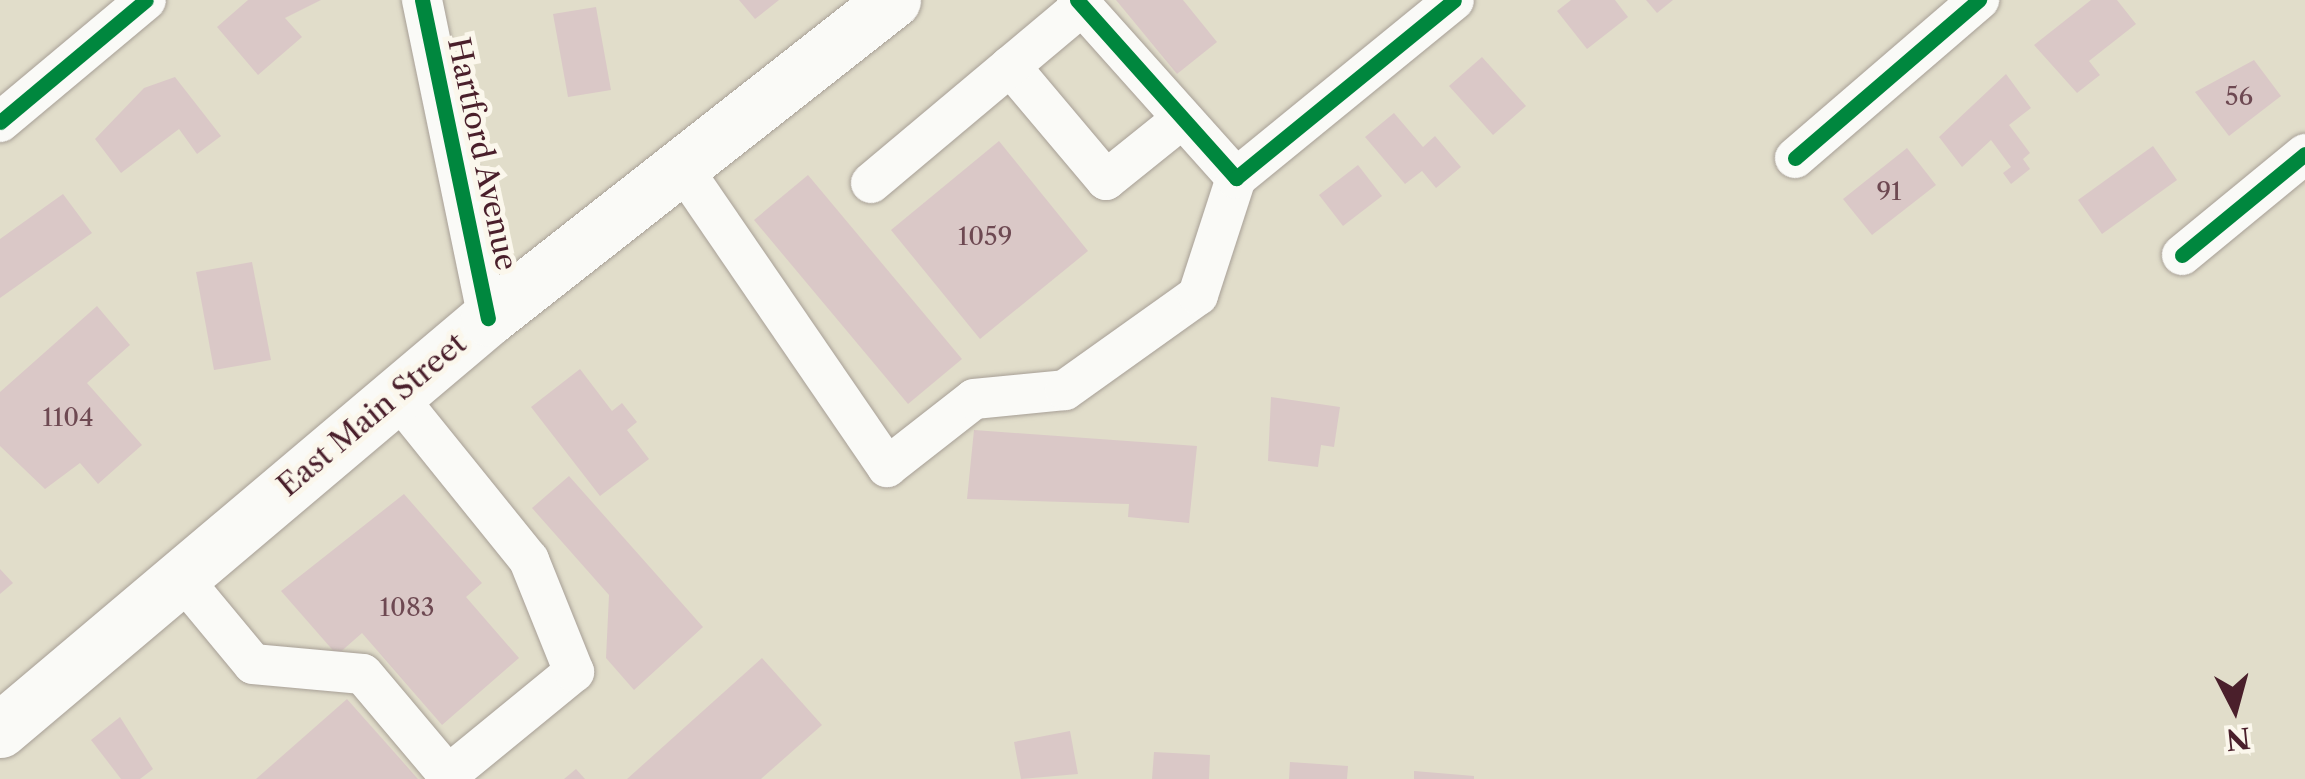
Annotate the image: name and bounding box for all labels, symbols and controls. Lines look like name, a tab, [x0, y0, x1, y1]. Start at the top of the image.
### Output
street label: Hartford Avenue	[440, 34, 524, 274]
house number: 56	[2225, 82, 2253, 112]
house number: 91	[1876, 177, 1902, 207]
house number: 1059	[958, 222, 1012, 252]
street label: East Main Street	[270, 326, 474, 504]
house number: 1104	[42, 403, 94, 433]
house number: 1083	[380, 593, 434, 623]
north arrow	[2185, 659, 2285, 759]
text: N	[2224, 721, 2252, 757]

